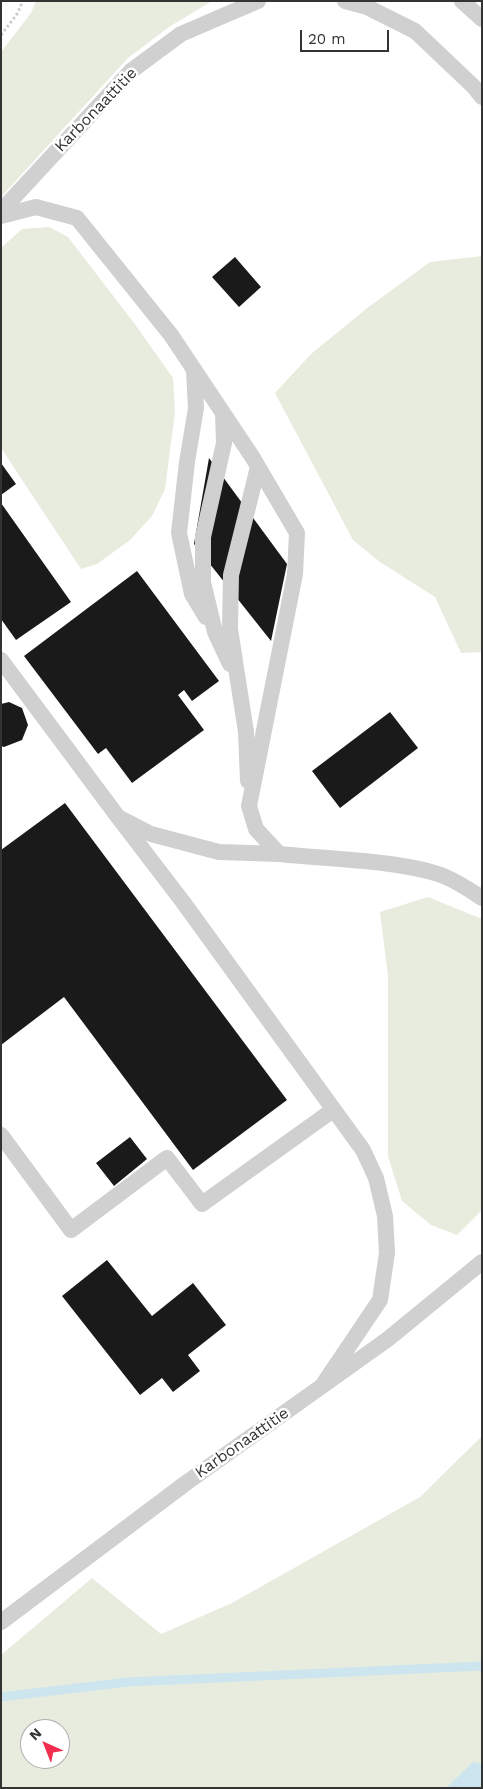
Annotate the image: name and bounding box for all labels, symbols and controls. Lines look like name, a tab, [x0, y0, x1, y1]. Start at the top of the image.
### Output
scale bar	[303, 20, 392, 52]
text: 20 m	[308, 30, 346, 48]
street label: Karbonaattitie	[51, 64, 141, 156]
street label: Karbonaattitie	[191, 1404, 293, 1482]
north arrow	[20, 1719, 70, 1769]
text: N	[26, 1725, 45, 1743]

